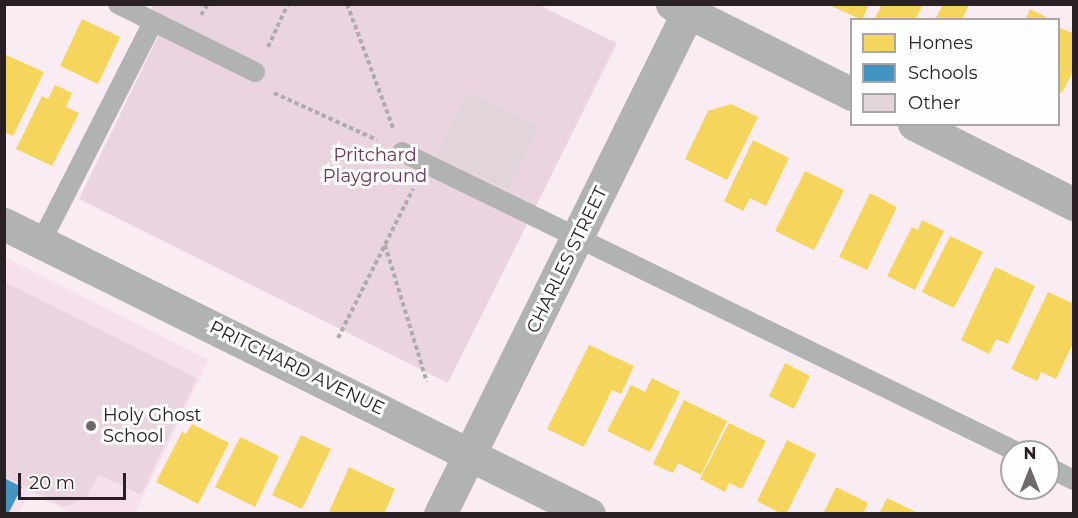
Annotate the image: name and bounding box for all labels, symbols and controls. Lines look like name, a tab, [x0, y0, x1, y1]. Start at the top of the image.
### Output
legend	[850, 18, 1060, 126]
text: Homes	[908, 32, 973, 54]
text: Schools	[908, 62, 977, 84]
text: Other	[908, 92, 961, 114]
park label: Pritchard Playground	[323, 145, 427, 188]
street label: CHARLES STREET	[522, 183, 612, 337]
street label: PRITCHARD AVENUE	[206, 316, 388, 420]
place label: Holy Ghost School	[103, 405, 202, 448]
marker: Holy Ghost School	[84, 419, 98, 433]
north arrow	[1000, 440, 1060, 500]
text: N	[1024, 444, 1036, 463]
scale bar	[21, 461, 129, 499]
text: 20 m	[29, 472, 75, 494]

